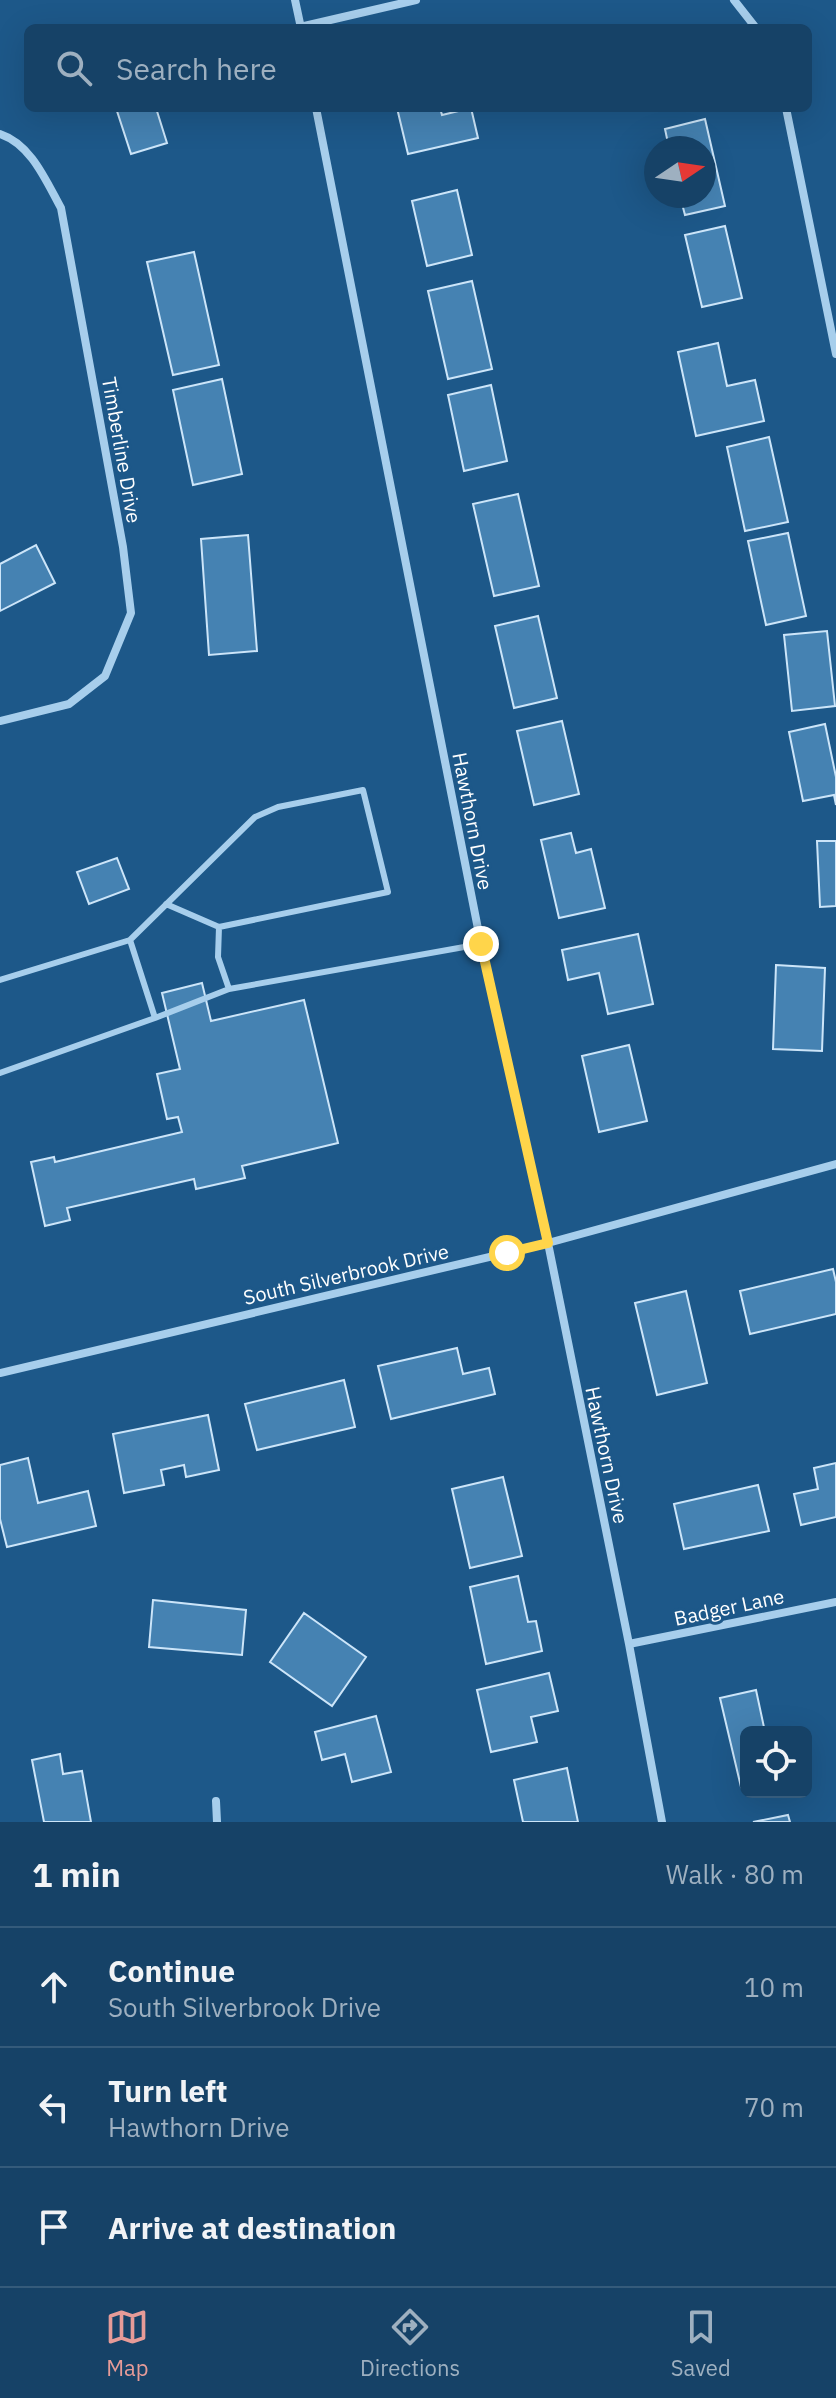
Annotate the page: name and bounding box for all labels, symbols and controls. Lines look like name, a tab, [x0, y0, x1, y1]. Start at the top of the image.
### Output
search box	[24, 24, 812, 112]
icon: search	[52, 46, 96, 90]
text: Search here	[116, 49, 277, 88]
north arrow	[644, 136, 716, 208]
street label: Timberline Drive	[96, 375, 148, 525]
street label: Hawthorn Drive	[446, 750, 500, 892]
route end	[463, 926, 499, 962]
route start	[489, 1235, 525, 1271]
street label: South Silverbrook Drive	[241, 1237, 451, 1311]
street label: Hawthorn Drive	[579, 1384, 635, 1526]
street label: Badger Lane	[671, 1582, 787, 1632]
map controls	[740, 1726, 812, 1798]
button: locate	[740, 1726, 812, 1798]
text: 1 min	[32, 1852, 121, 1896]
text: Walk · 80 m	[666, 1857, 804, 1891]
text: Continue	[108, 1951, 235, 1990]
icon: ahead	[32, 1965, 76, 2009]
text: 10 m	[744, 1970, 804, 2004]
text: South Silverbrook Drive	[108, 1990, 381, 2024]
text: Turn left	[108, 2071, 227, 2110]
icon: left	[32, 2085, 76, 2129]
text: 70 m	[744, 2090, 804, 2124]
text: Hawthorn Drive	[108, 2110, 289, 2144]
icon: arrive	[32, 2205, 76, 2249]
text: Arrive at destination	[108, 2208, 396, 2247]
tab: Map	[105, 2305, 149, 2382]
tab: Directions	[360, 2305, 460, 2382]
tab: Saved	[671, 2305, 731, 2382]

